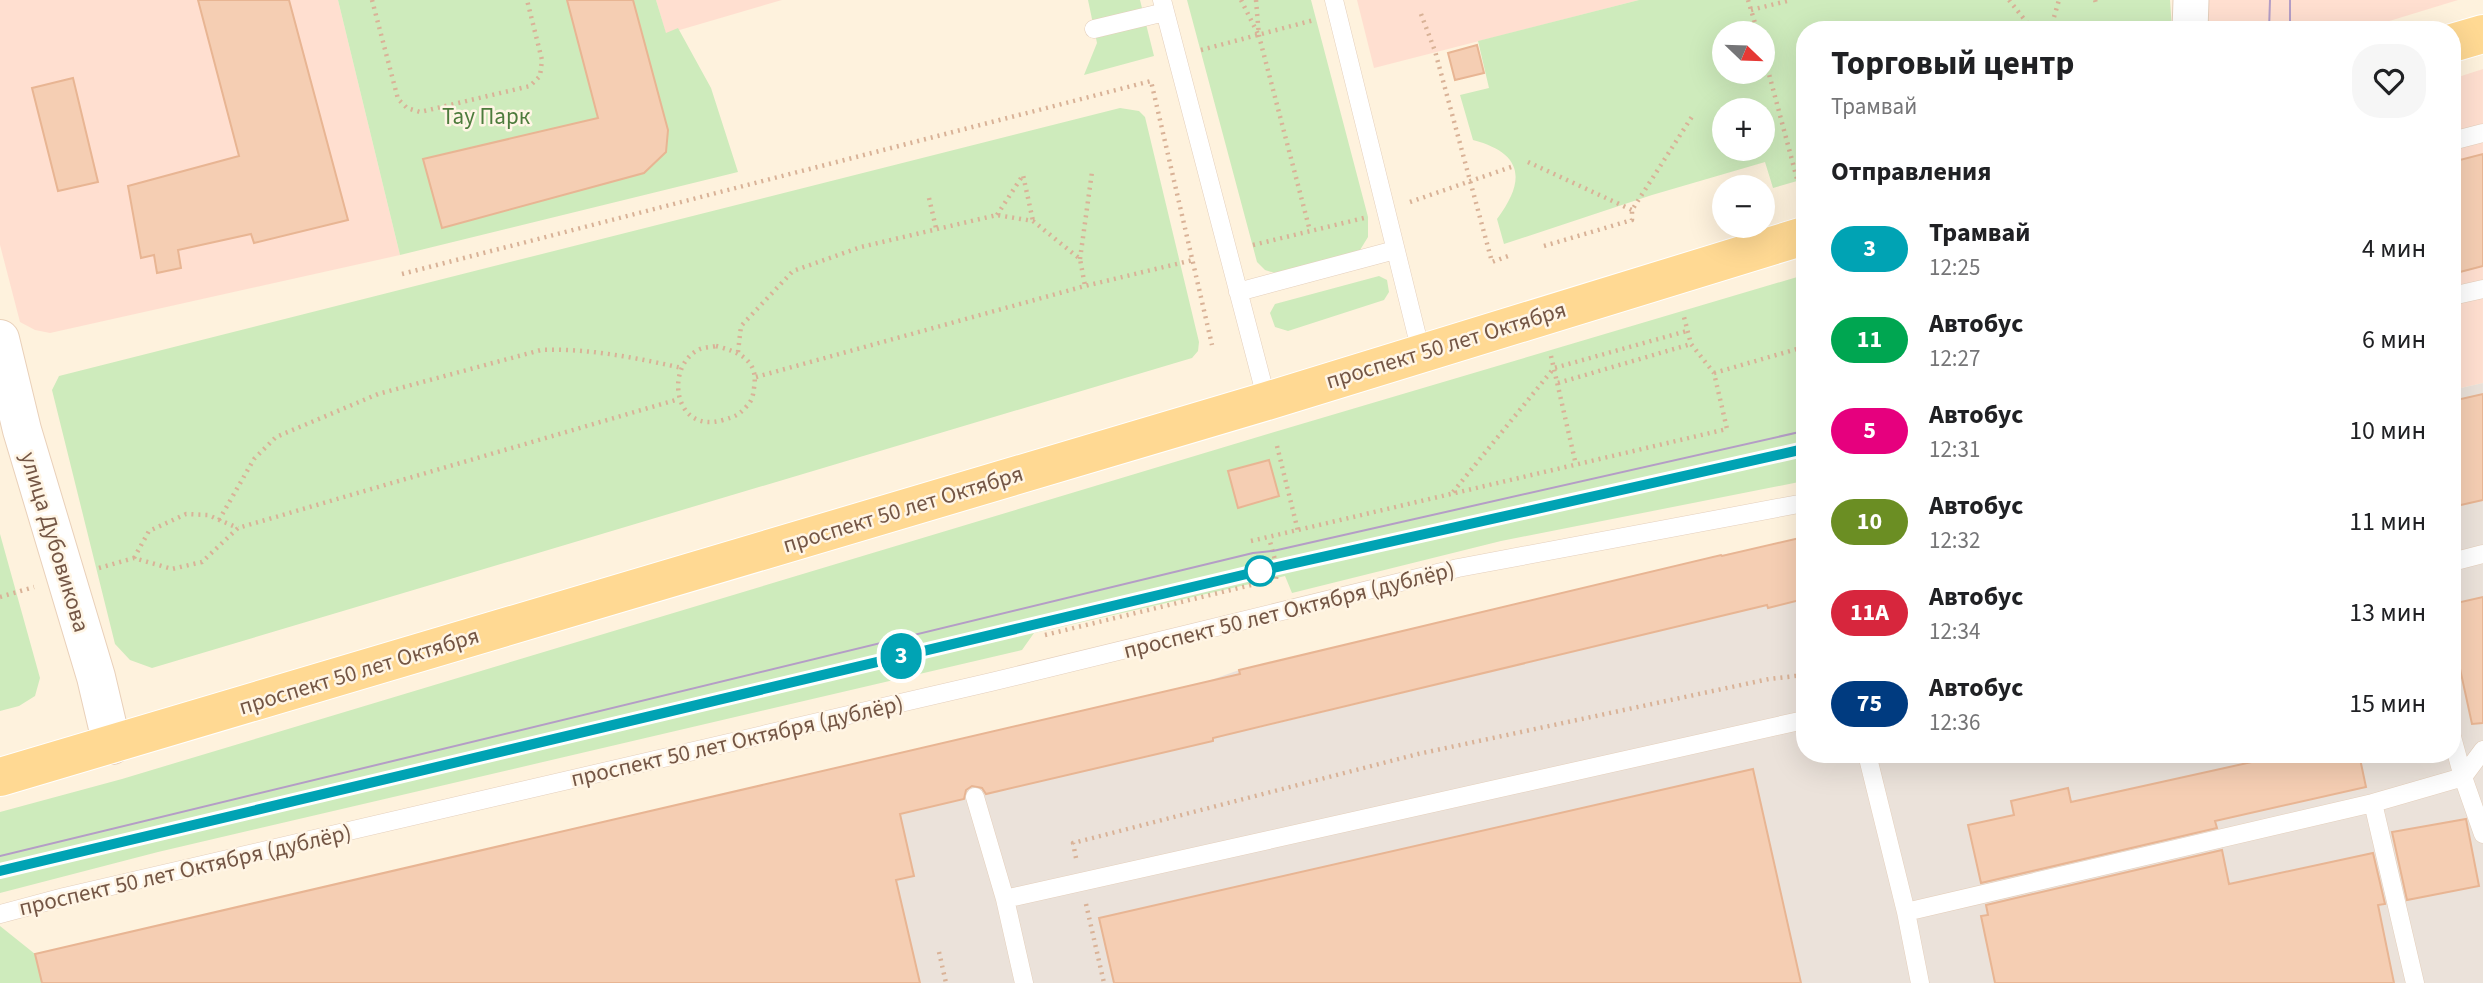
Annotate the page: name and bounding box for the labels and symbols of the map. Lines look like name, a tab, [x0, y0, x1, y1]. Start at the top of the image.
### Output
north arrow	[1712, 21, 1774, 84]
park label: Тау Парк	[442, 100, 531, 133]
street label: проспект 50 лет Октября	[1322, 293, 1570, 397]
street label: улица Дубовикова	[12, 448, 98, 636]
street label: проспект 50 лет Октября	[779, 457, 1027, 561]
street label: проспект 50 лет Октября (дублёр)	[1120, 553, 1458, 667]
unlabelled marker	[1245, 556, 1275, 586]
street label: проспект 50 лет Октября	[235, 619, 483, 723]
line badge: 3	[878, 633, 924, 679]
street label: проспект 50 лет Октября (дублёр)	[568, 687, 906, 795]
street label: проспект 50 лет Октября (дублёр)	[16, 816, 354, 924]

